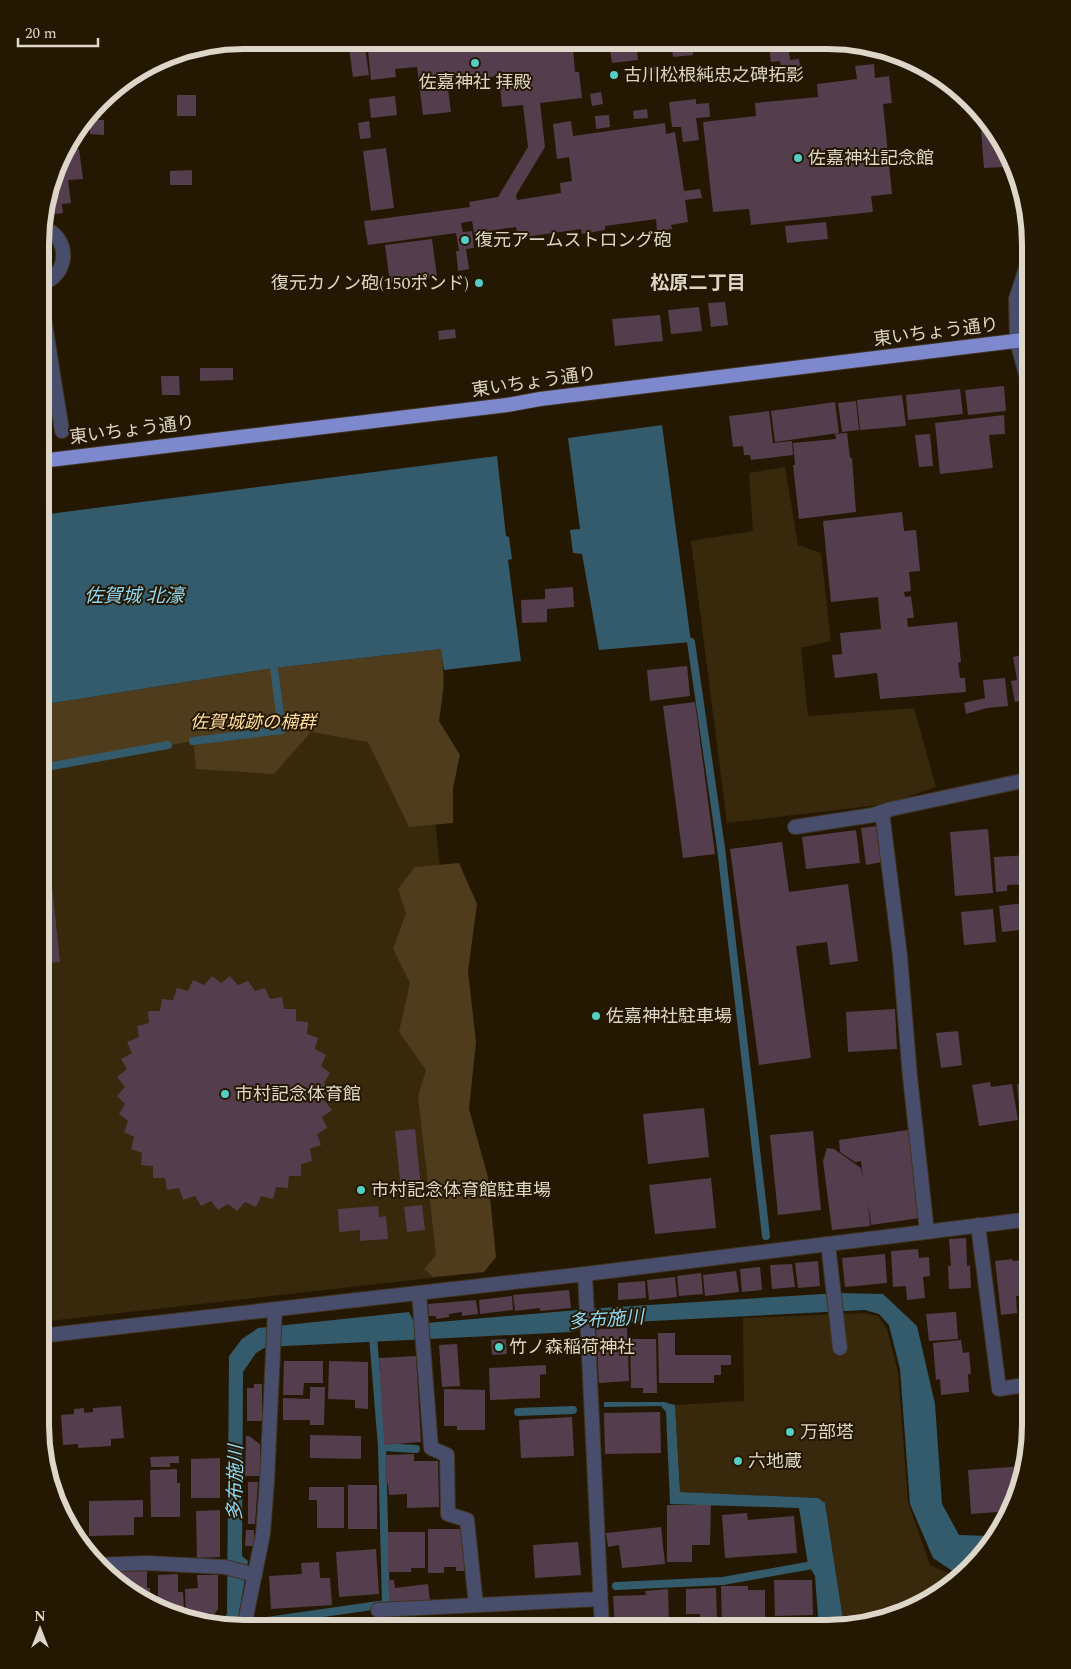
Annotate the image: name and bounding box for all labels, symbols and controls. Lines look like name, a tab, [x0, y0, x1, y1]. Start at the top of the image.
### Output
scale bar	[18, 15, 98, 47]
text: 20 m	[25, 22, 57, 45]
marker: 佐嘉神社 拝殿	[469, 57, 481, 69]
place label: 古川松根純忠之碑拓影	[624, 62, 804, 89]
place label: 佐嘉神社 拝殿	[419, 69, 531, 96]
marker: 古川松根純忠之碑拓影	[608, 69, 620, 81]
place label: 佐嘉神社記念館	[808, 145, 934, 172]
marker: 佐嘉神社記念館	[792, 152, 804, 164]
place label: 復元アームストロング砲	[475, 227, 671, 254]
marker: 復元アームストロング砲	[459, 234, 471, 246]
district label: 松原二丁目	[650, 269, 746, 298]
place label: 復元カノン砲(150ポンド)	[271, 270, 469, 297]
marker: 復元カノン砲(150ポンド)	[473, 277, 485, 289]
street label: 東いちょう通り	[872, 311, 1000, 353]
street label: 東いちょう通り	[470, 360, 598, 404]
street label: 東いちょう通り	[68, 409, 196, 451]
water label: 佐賀城 北濠	[84, 582, 187, 611]
park label: 佐賀城跡の楠群	[190, 709, 319, 736]
place label: 佐嘉神社駐車場	[606, 1003, 732, 1030]
marker: 佐嘉神社駐車場	[590, 1010, 602, 1022]
place label: 市村記念体育館	[235, 1081, 361, 1108]
marker: 市村記念体育館	[219, 1088, 231, 1100]
place label: 市村記念体育館駐車場	[371, 1177, 551, 1204]
marker: 市村記念体育館駐車場	[355, 1184, 367, 1196]
water label: 多布施川	[567, 1303, 647, 1337]
place label: 竹ノ森稲荷神社	[509, 1334, 635, 1361]
marker: 竹ノ森稲荷神社	[493, 1341, 505, 1353]
place label: 万部塔	[800, 1419, 854, 1446]
marker: 万部塔	[784, 1426, 796, 1438]
water label: 多布施川	[221, 1443, 251, 1521]
place label: 六地蔵	[748, 1448, 802, 1475]
marker: 六地蔵	[732, 1455, 744, 1467]
north arrow	[15, 1604, 65, 1654]
text: N	[34, 1606, 46, 1627]

